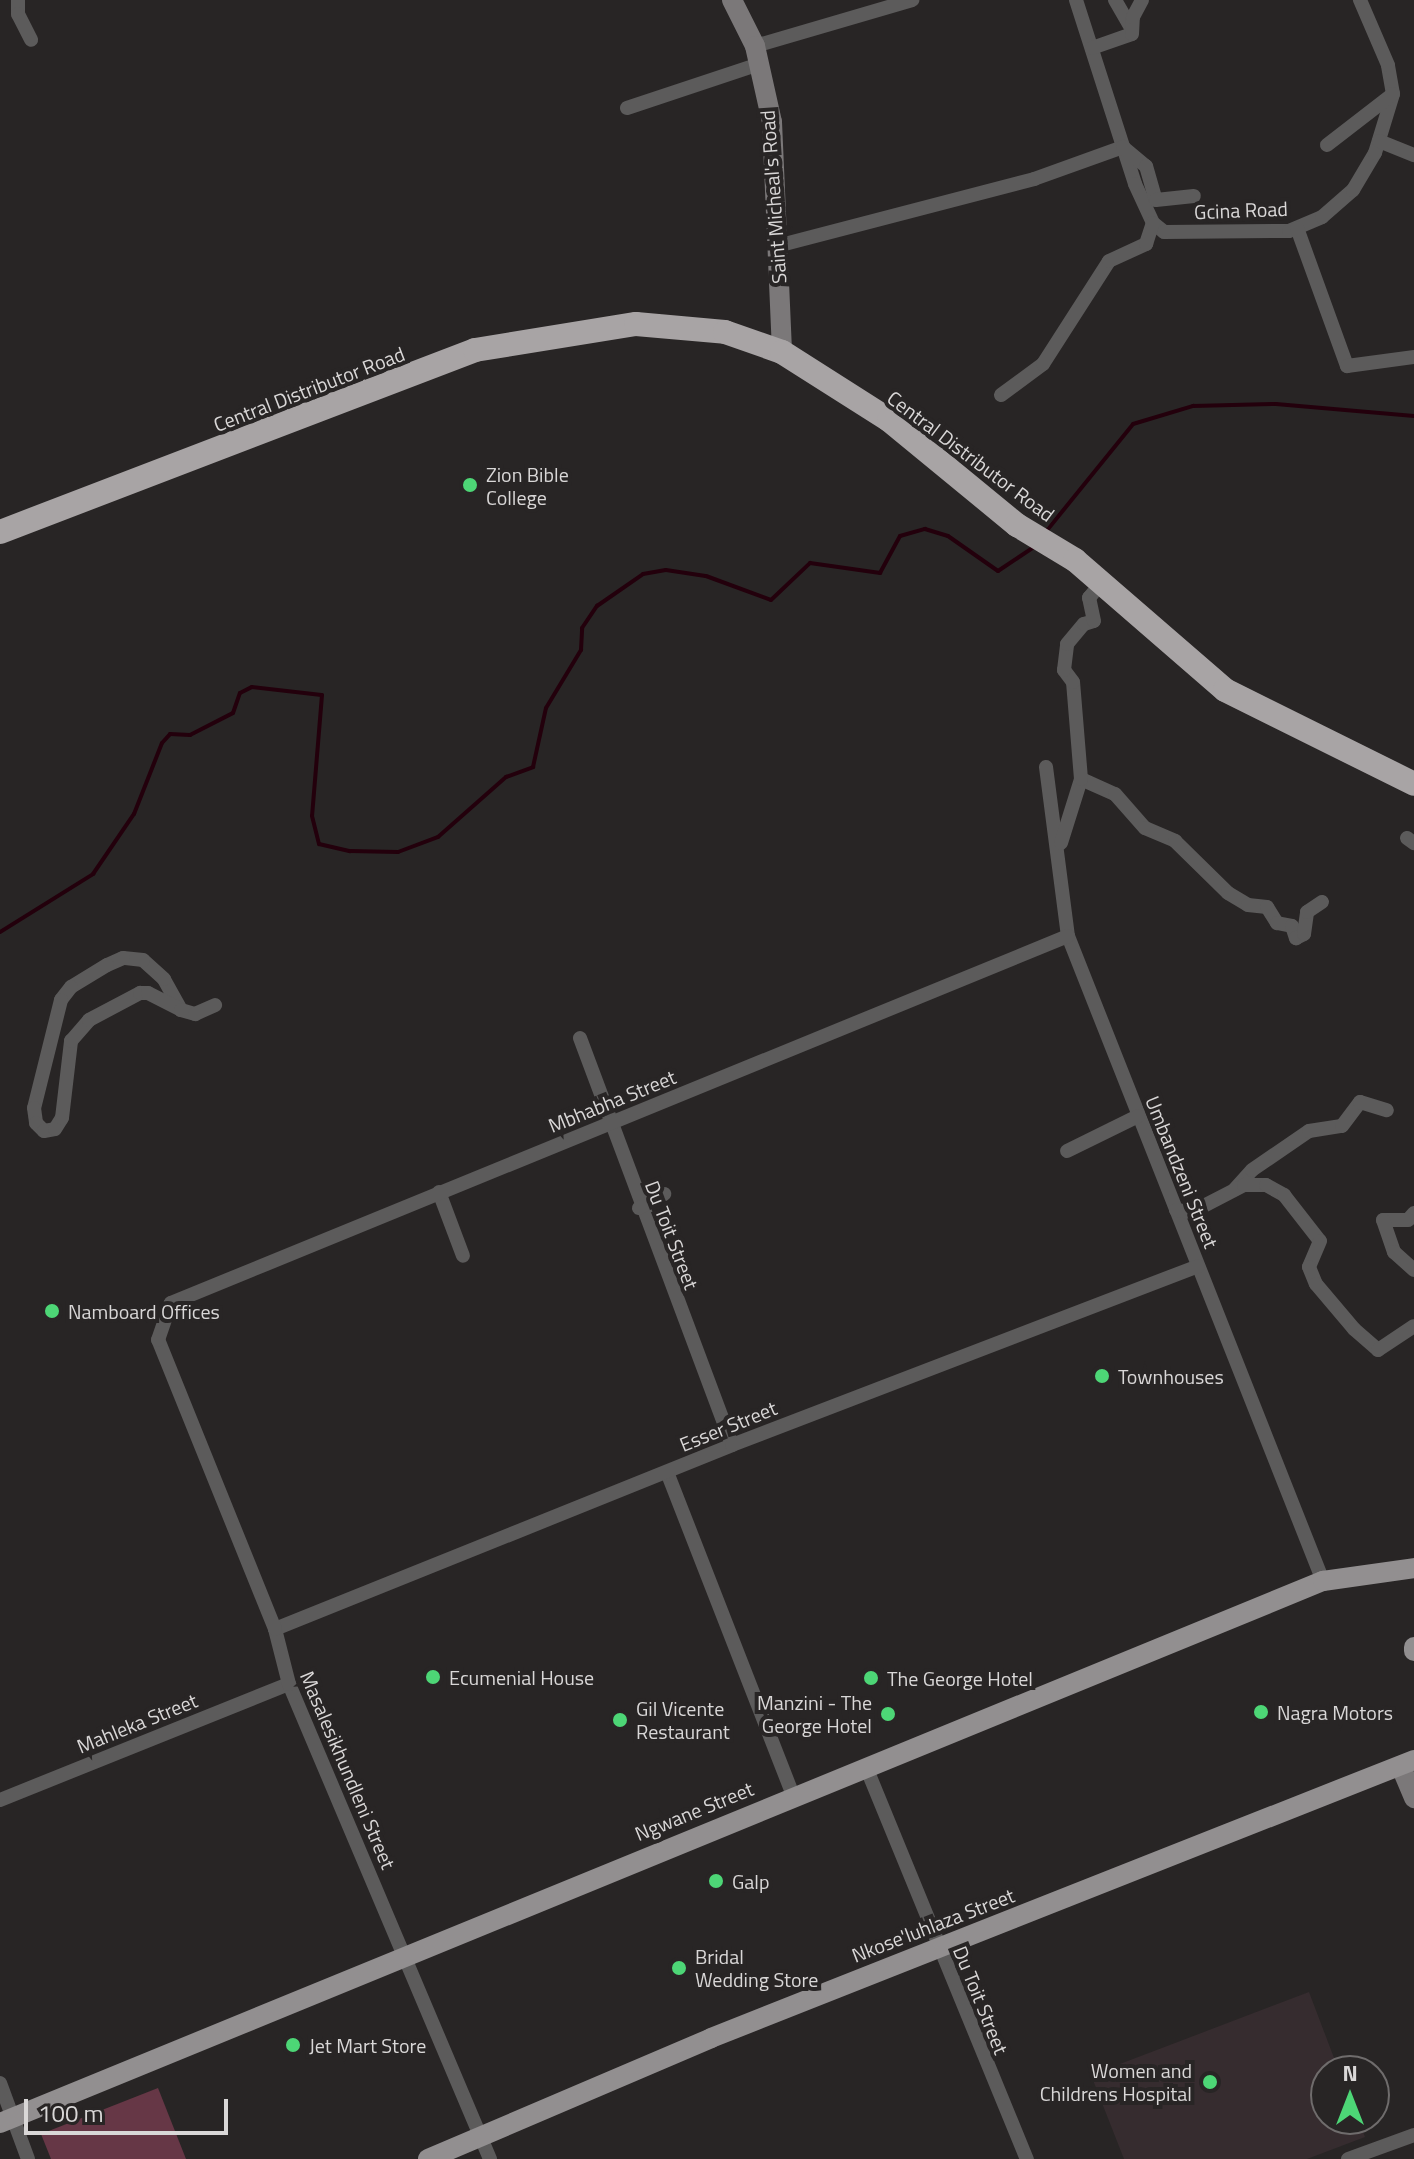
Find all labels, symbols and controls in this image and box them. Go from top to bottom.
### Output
street label: Saint Micheal's Road [755,109,791,285]
street label: Gcina Road [1194,196,1288,224]
street label: Central Distributor Road [210,341,408,437]
street label: Central Distributor Road [883,385,1059,527]
place label: Zion Bible College [486,462,569,509]
marker: Zion Bible College [461,476,479,494]
street label: Mbhabha Street [545,1065,679,1137]
street label: Umbandzeni Street [1141,1093,1223,1251]
street label: Du Toit Street [640,1177,704,1293]
place label: Namboard Offices [68,1299,220,1323]
marker: Namboard Offices [43,1302,61,1320]
place label: Townhouses [1118,1364,1224,1388]
marker: Townhouses [1093,1367,1111,1385]
street label: Esser Street [676,1396,780,1456]
place label: Ecumenial House [449,1665,594,1689]
place label: The George Hotel [887,1666,1033,1690]
street label: Masalesikhundleni Street [295,1667,401,1873]
marker: Ecumenial House [424,1668,442,1686]
marker: The George Hotel [862,1669,880,1687]
street label: Mahleka Street [73,1688,201,1758]
place label: Manzini - The George Hotel [757,1690,872,1737]
place label: Gil Vicente Restaurant [636,1696,730,1743]
place label: Nagra Motors [1277,1700,1393,1724]
marker: Nagra Motors [1252,1703,1270,1721]
marker: Manzini - The George Hotel [879,1705,897,1723]
marker: Gil Vicente Restaurant [611,1711,629,1729]
street label: Ngwane Street [631,1776,757,1846]
place label: Galp [732,1869,769,1893]
marker: Galp [707,1872,725,1890]
street label: Nkose'luhlaza Street [848,1883,1018,1967]
street label: Du Toit Street [948,1942,1014,2058]
place label: Bridal Wedding Store [695,1944,818,1991]
marker: Bridal Wedding Store [670,1959,688,1977]
place label: Jet Mart Store [309,2033,426,2057]
marker: Jet Mart Store [284,2036,302,2054]
north arrow [1310,2055,1390,2135]
text: N [1342,2056,1358,2090]
place label: Women and Childrens Hospital [1040,2058,1192,2105]
marker: Women and Childrens Hospital [1199,2071,1221,2093]
scale bar [28,2083,232,2133]
text: 100 m [38,2095,104,2131]

